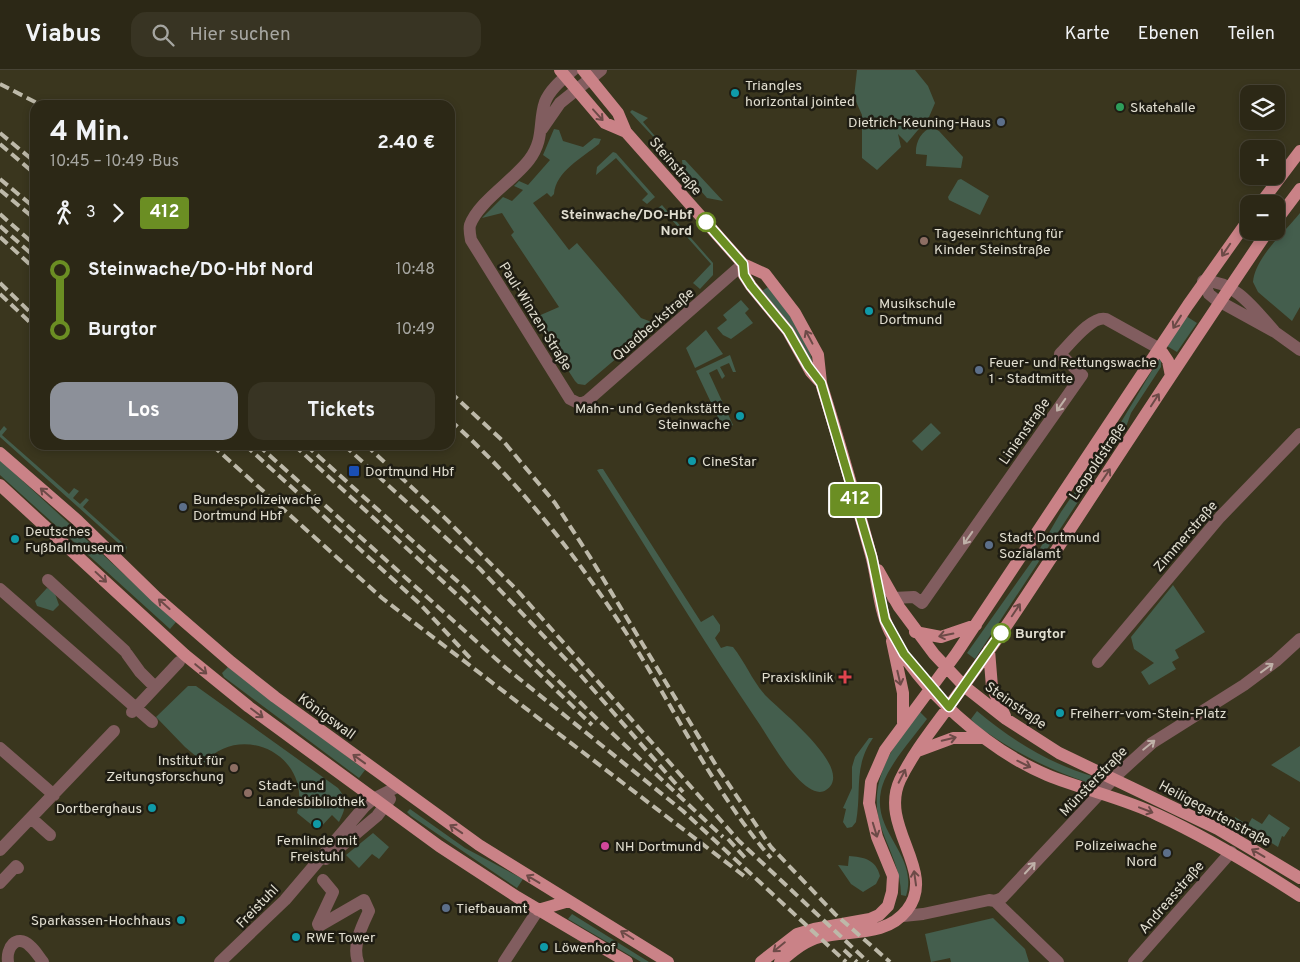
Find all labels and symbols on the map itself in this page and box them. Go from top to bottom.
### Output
place label: Triangles horizontal jointed [745,78,855,111]
marker: Triangles horizontal jointed [729,87,741,99]
place label: Skatehalle [1130,100,1196,117]
marker: Skatehalle [1114,101,1126,113]
one-way arrow [592,108,603,121]
place label: Dietrich-Keuning-Haus [848,115,991,132]
marker: Dietrich-Keuning-Haus [995,116,1007,128]
street label: Steinstraße [645,134,705,199]
place label: Steinwache/DO-Hbf Nord [561,207,692,240]
marker: Steinwache/DO-Hbf Nord [696,212,716,232]
place label: Tageseinrichtung für Kinder Steinstraße [934,226,1064,259]
marker: Tageseinrichtung für Kinder Steinstraße [918,235,930,247]
one-way arrow [1221,242,1231,256]
street label: Paul-Winzen-Straße [494,259,575,374]
street label: Quadbeckstraße [610,285,698,365]
place label: Musikschule Dortmund [879,296,956,329]
marker: Musikschule Dortmund [863,305,875,317]
one-way arrow [1171,315,1181,329]
one-way arrow [804,330,814,344]
place label: Feuer- und Rettungswache 1 - Stadtmitte [989,355,1157,388]
marker: Feuer- und Rettungswache 1 - Stadtmitte [973,364,985,376]
one-way arrow [1150,394,1160,408]
street label: Linienstraße [996,395,1054,468]
one-way arrow [1056,397,1066,411]
place label: Mahn- und Gedenkstätte Steinwache [575,401,730,434]
marker: Mahn- und Gedenkstätte Steinwache [734,410,746,422]
street label: Leopoldstraße [1066,420,1130,504]
place label: CineStar [702,454,757,471]
marker: CineStar [686,455,698,467]
marker: Dortmund Hbf [347,464,361,478]
place label: Dortmund Hbf [365,464,454,481]
one-way arrow [1101,468,1111,482]
line badge: 412 [826,484,884,516]
one-way arrow [39,487,52,499]
place label: Bundespolizeiwache Dortmund Hbf [193,492,321,525]
street label: Zimmerstraße [1151,498,1222,576]
marker: Bundespolizeiwache Dortmund Hbf [177,501,189,513]
place label: Deutsches Fußballmuseum [25,524,124,557]
place label: Stadt Dortmund Sozialamt [999,530,1100,563]
one-way arrow [963,531,973,545]
marker: Deutsches Fußballmuseum [9,533,21,545]
marker: Stadt Dortmund Sozialamt [983,539,995,551]
one-way arrow [95,571,107,583]
one-way arrow [158,598,171,610]
one-way arrow [1011,603,1022,617]
marker: Burgtor [991,623,1011,643]
place label: Burgtor [1015,626,1066,643]
one-way arrow [939,631,955,641]
one-way arrow [195,663,208,675]
one-way arrow [1260,663,1273,674]
one-way arrow [895,669,904,685]
place label: Praxisklinik [762,670,834,687]
marker: Praxisklinik [838,670,852,684]
street label: Steinstraße [981,679,1049,734]
street label: Königswall [294,691,358,744]
place label: Freiherr-vom-Stein-Platz [1070,706,1227,723]
one-way arrow [250,707,263,718]
marker: Freiherr-vom-Stein-Platz [1054,707,1066,719]
one-way arrow [941,734,957,743]
one-way arrow [1143,739,1156,751]
street label: Münsterstraße [1057,744,1132,821]
place label: Institut für Zeitungsforschung [106,753,225,786]
one-way arrow [352,754,366,764]
one-way arrow [1016,760,1031,769]
marker: Institut für Zeitungsforschung [228,762,240,774]
one-way arrow [897,769,907,784]
place label: Stadt- und Landesbibliothek [258,778,366,811]
street label: Heiligegartenstraße [1155,778,1273,851]
marker: Stadt- und Landesbibliothek [242,787,254,799]
place label: Dortberghaus [56,801,142,818]
marker: Dortberghaus [146,802,158,814]
one-way arrow [1138,806,1154,815]
marker: Femlinde mit Freistuhl [311,818,323,830]
one-way arrow [870,821,880,837]
one-way arrow [449,824,463,834]
place label: Femlinde mit Freistuhl [277,833,358,866]
place label: Polizeiwache Nord [1075,838,1157,871]
place label: NH Dortmund [615,839,701,856]
marker: NH Dortmund [599,840,611,852]
marker: Polizeiwache Nord [1161,847,1173,859]
one-way arrow [1252,847,1266,857]
street label: Andreasstraße [1136,858,1208,938]
one-way arrow [1024,862,1036,874]
one-way arrow [910,870,920,886]
one-way arrow [526,873,540,883]
street label: Freistuhl [233,882,283,932]
place label: Tiefbauamt [456,901,528,918]
marker: Tiefbauamt [440,902,452,914]
place label: Sparkassen-Hochhaus [31,913,171,930]
marker: Sparkassen-Hochhaus [175,914,187,926]
place label: RWE Tower [306,930,376,947]
one-way arrow [621,930,635,940]
marker: RWE Tower [290,931,302,943]
place label: Löwenhof [554,940,616,957]
marker: Löwenhof [538,941,550,953]
one-way arrow [772,942,785,953]

